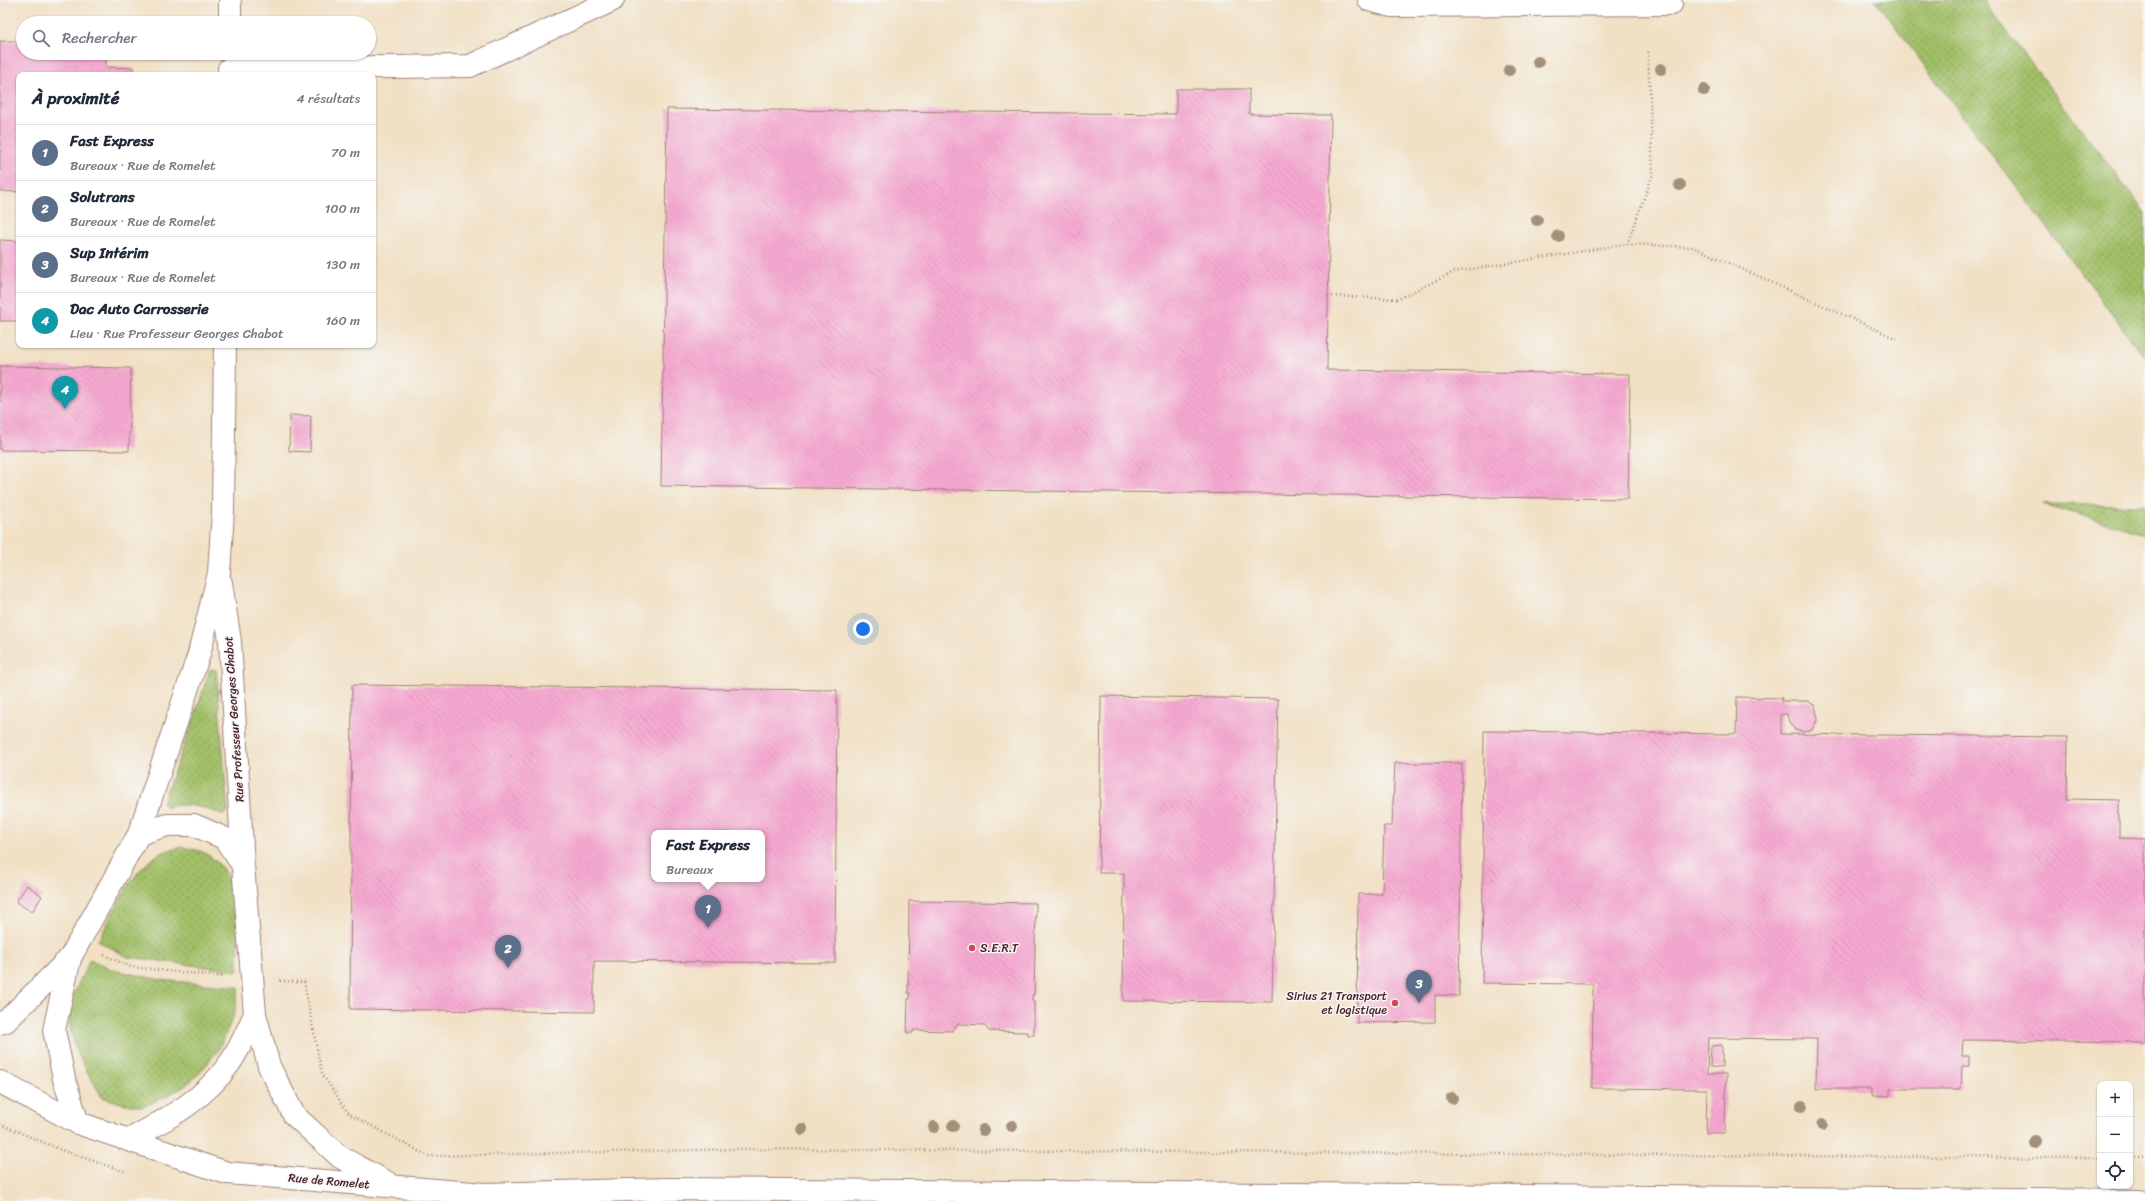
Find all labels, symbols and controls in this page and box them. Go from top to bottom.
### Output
search box [16,16,376,60]
text: Rechercher [62,25,137,51]
icon: search [30,27,52,49]
text: À proximité [32,83,119,113]
text: 4 résultats [297,87,360,110]
text: Fast Express [70,128,154,154]
text: 1 [42,141,48,164]
text: 70 m [331,141,360,164]
text: Bureaux · Rue de Romelet [70,154,216,177]
text: Solutrans [70,184,135,210]
text: 2 [41,197,49,220]
text: 100 m [325,197,360,220]
text: Bureaux · Rue de Romelet [70,210,216,233]
text: Sup Intérim [70,240,149,266]
text: 3 [41,253,49,276]
text: 130 m [326,253,360,276]
text: Bureaux · Rue de Romelet [70,266,216,289]
text: Dac Auto Carrosserie [70,296,209,322]
text: 4 [41,309,49,332]
text: 160 m [325,309,360,332]
text: Lieu · Rue Professeur Georges Chabot [70,322,284,345]
pin: 4 [52,376,78,409]
your location [853,619,873,639]
street label: Rue Professeur Georges Chabot [217,635,251,803]
popup [651,830,765,882]
text: Fast Express [666,832,750,858]
text: Bureaux [666,858,713,881]
pin: 1 [695,895,721,928]
pin: 2 [495,935,521,968]
place label: S.E.R.T [980,937,1019,959]
marker: S.E.R.T [967,943,977,953]
pin: 3 [1406,970,1432,1003]
place label: Sirius 21 Transport et logistique [1286,985,1387,1021]
marker: Sirius 21 Transport et logistique [1390,998,1400,1008]
map controls [2097,1081,2133,1189]
button: + [2097,1081,2133,1117]
button: − [2097,1117,2133,1153]
button: locate [2097,1153,2133,1189]
street label: Rue de Romelet [287,1166,371,1196]

